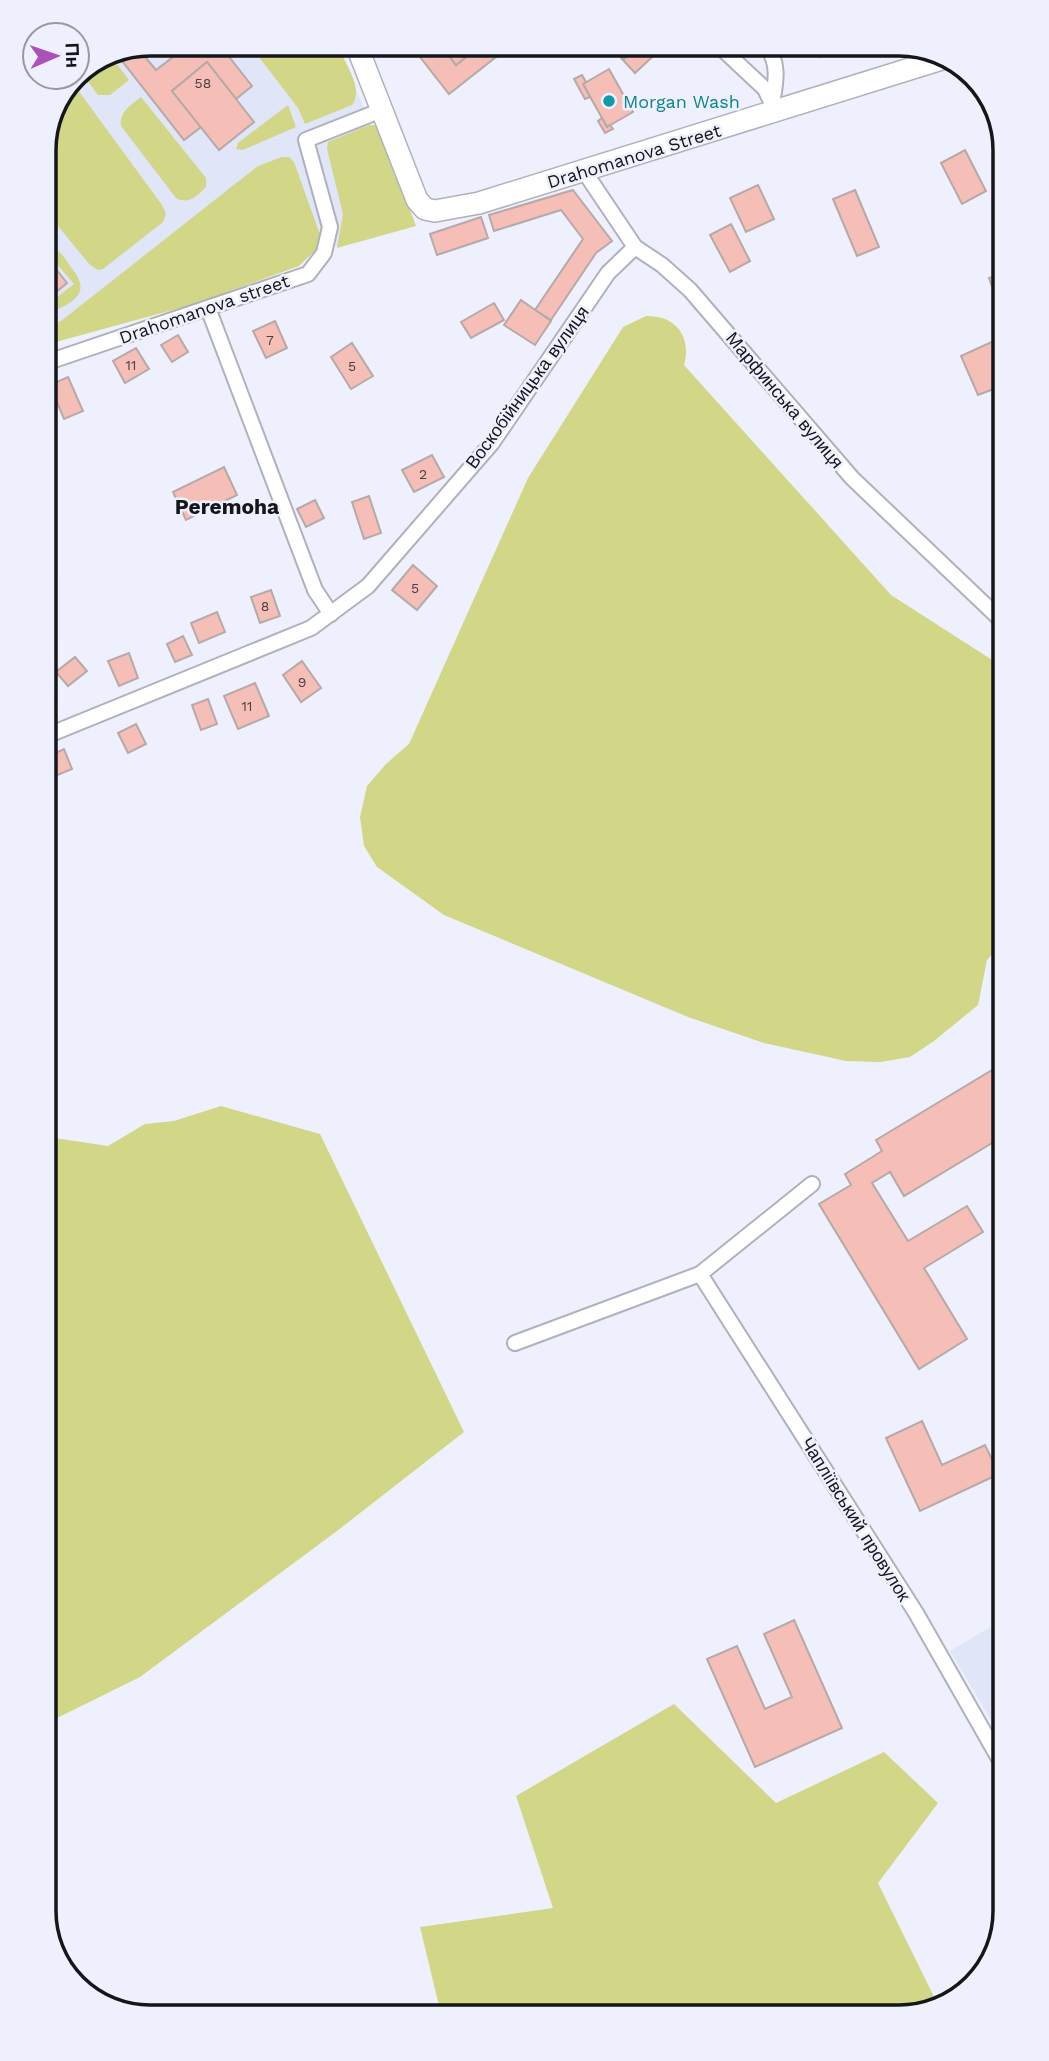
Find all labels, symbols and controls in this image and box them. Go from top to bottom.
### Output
north arrow [21,21,91,91]
text: Пн [61,42,84,68]
house number: 58 [195,75,211,91]
place label: Morgan Wash [623,91,740,112]
marker: Morgan Wash [601,93,617,109]
street label: Drahomanova Street [545,119,724,192]
street label: Drahomanova street [116,270,292,348]
street label: Воскобійницька вулиця [461,302,593,472]
street label: Марфинська вулиця [722,328,848,472]
house number: 7 [266,332,274,348]
house number: 11 [126,357,136,373]
house number: 5 [348,358,356,374]
house number: 2 [419,466,427,482]
district label: Peremoha [175,494,280,519]
house number: 5 [411,580,419,596]
house number: 8 [261,598,269,614]
house number: 9 [298,674,306,690]
house number: 11 [242,698,252,714]
street label: Чапліївський провулок [797,1433,915,1605]

